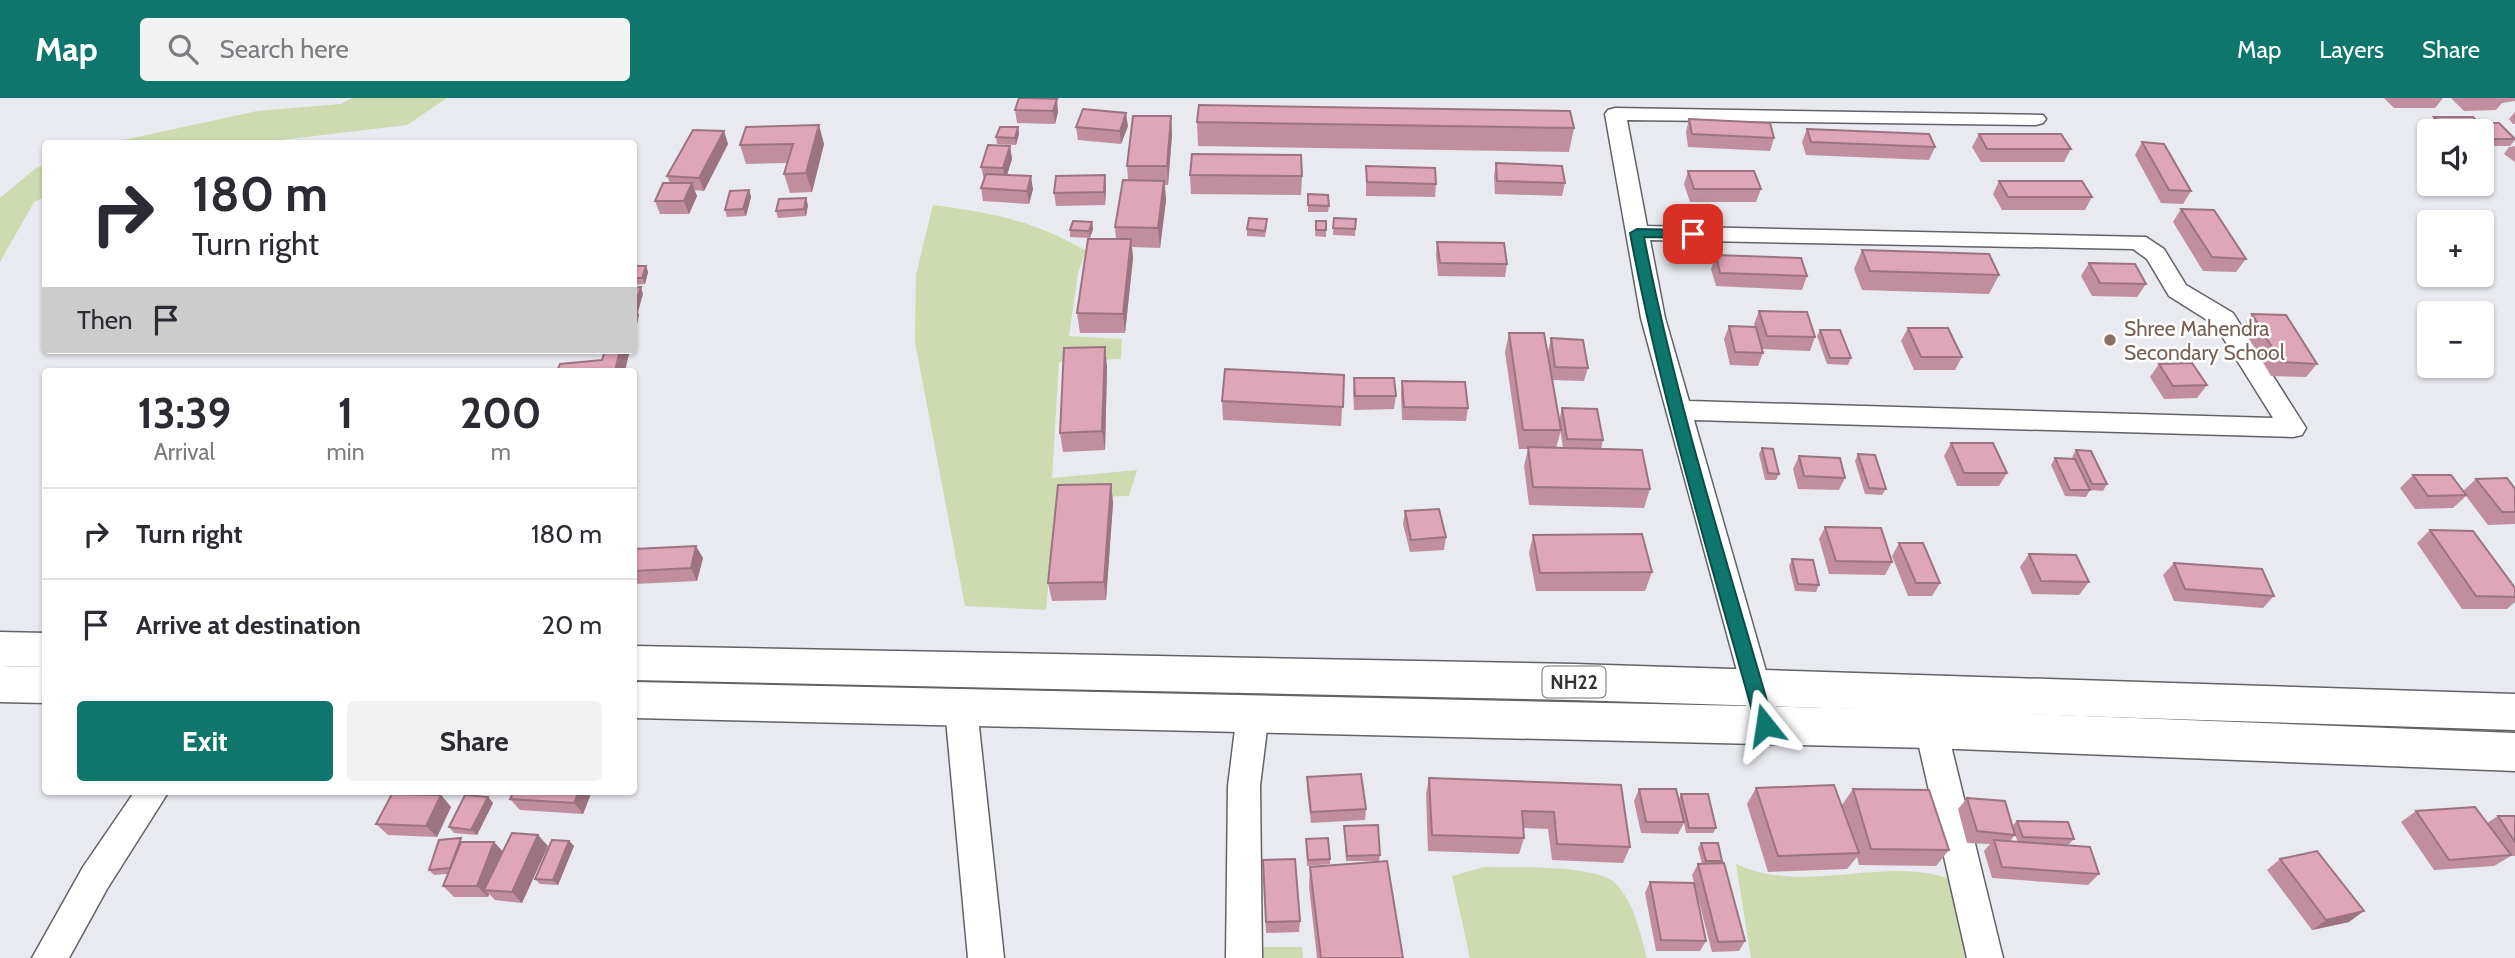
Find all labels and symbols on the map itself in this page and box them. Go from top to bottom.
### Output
pin [1663,204,1723,264]
place label: Shree Mahendra Secondary School [2124,316,2285,365]
marker: Shree Mahendra Secondary School [2102,332,2118,348]
road number: NH22 [1542,666,1606,698]
position arrow [1728,688,1802,762]

